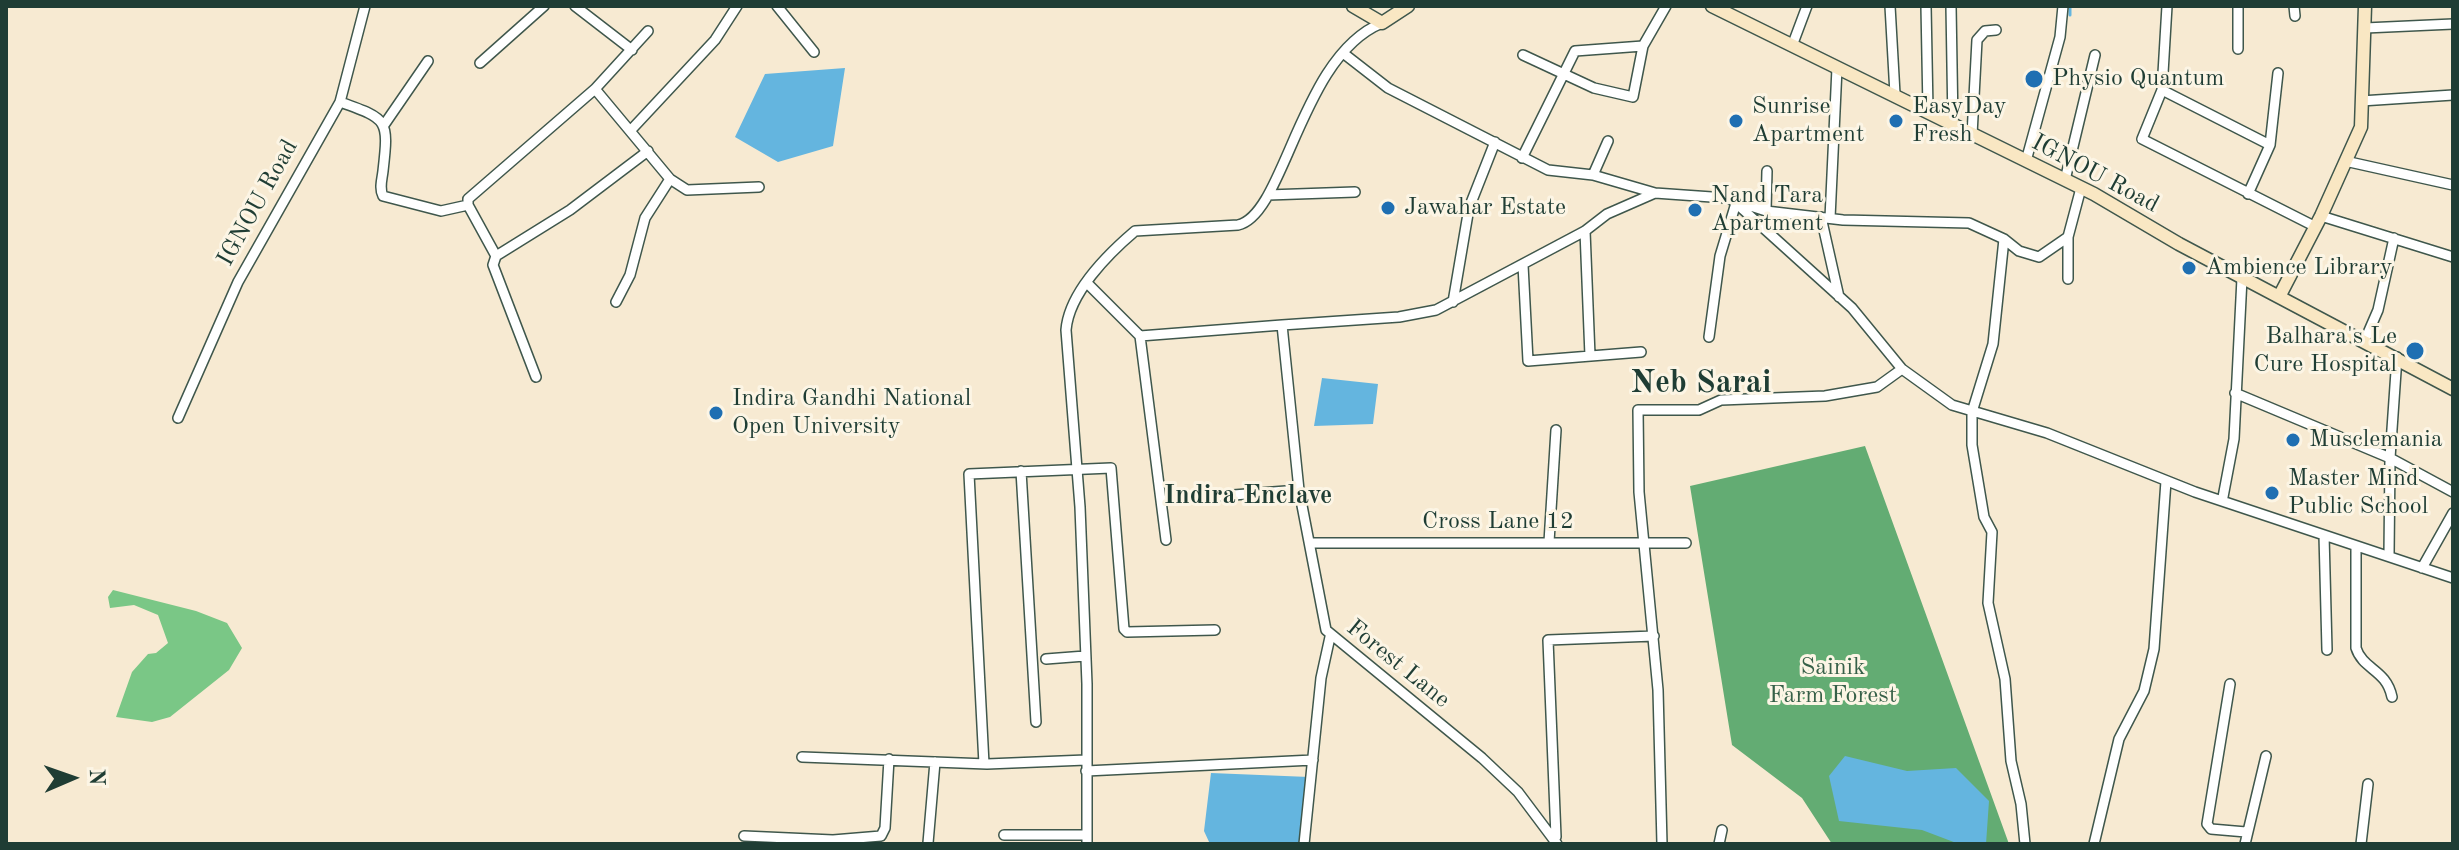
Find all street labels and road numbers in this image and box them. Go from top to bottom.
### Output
street label: IGNOU Road [2026,128,2164,220]
street label: IGNOU Road [211,135,305,271]
street label: Cross Lane 12 [1422,508,1574,536]
street label: Forest Lane [1340,614,1456,714]

